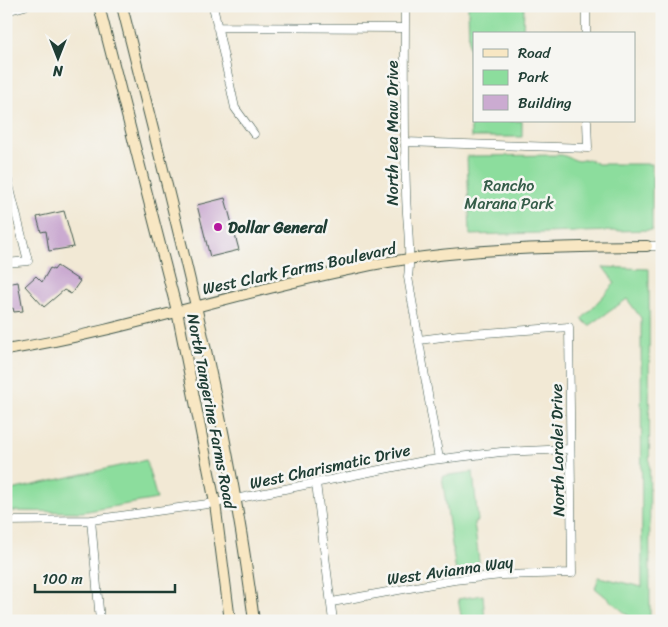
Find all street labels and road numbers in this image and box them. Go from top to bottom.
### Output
street label: North Lea Maw Drive [378,60,407,206]
street label: West Clark Farms Boulevard [199,233,400,303]
street label: North Tangerine Farms Road [178,311,245,513]
street label: North Loralei Drive [542,383,573,517]
street label: West Charismatic Drive [247,435,413,498]
street label: West Avianna Way [385,547,516,594]

